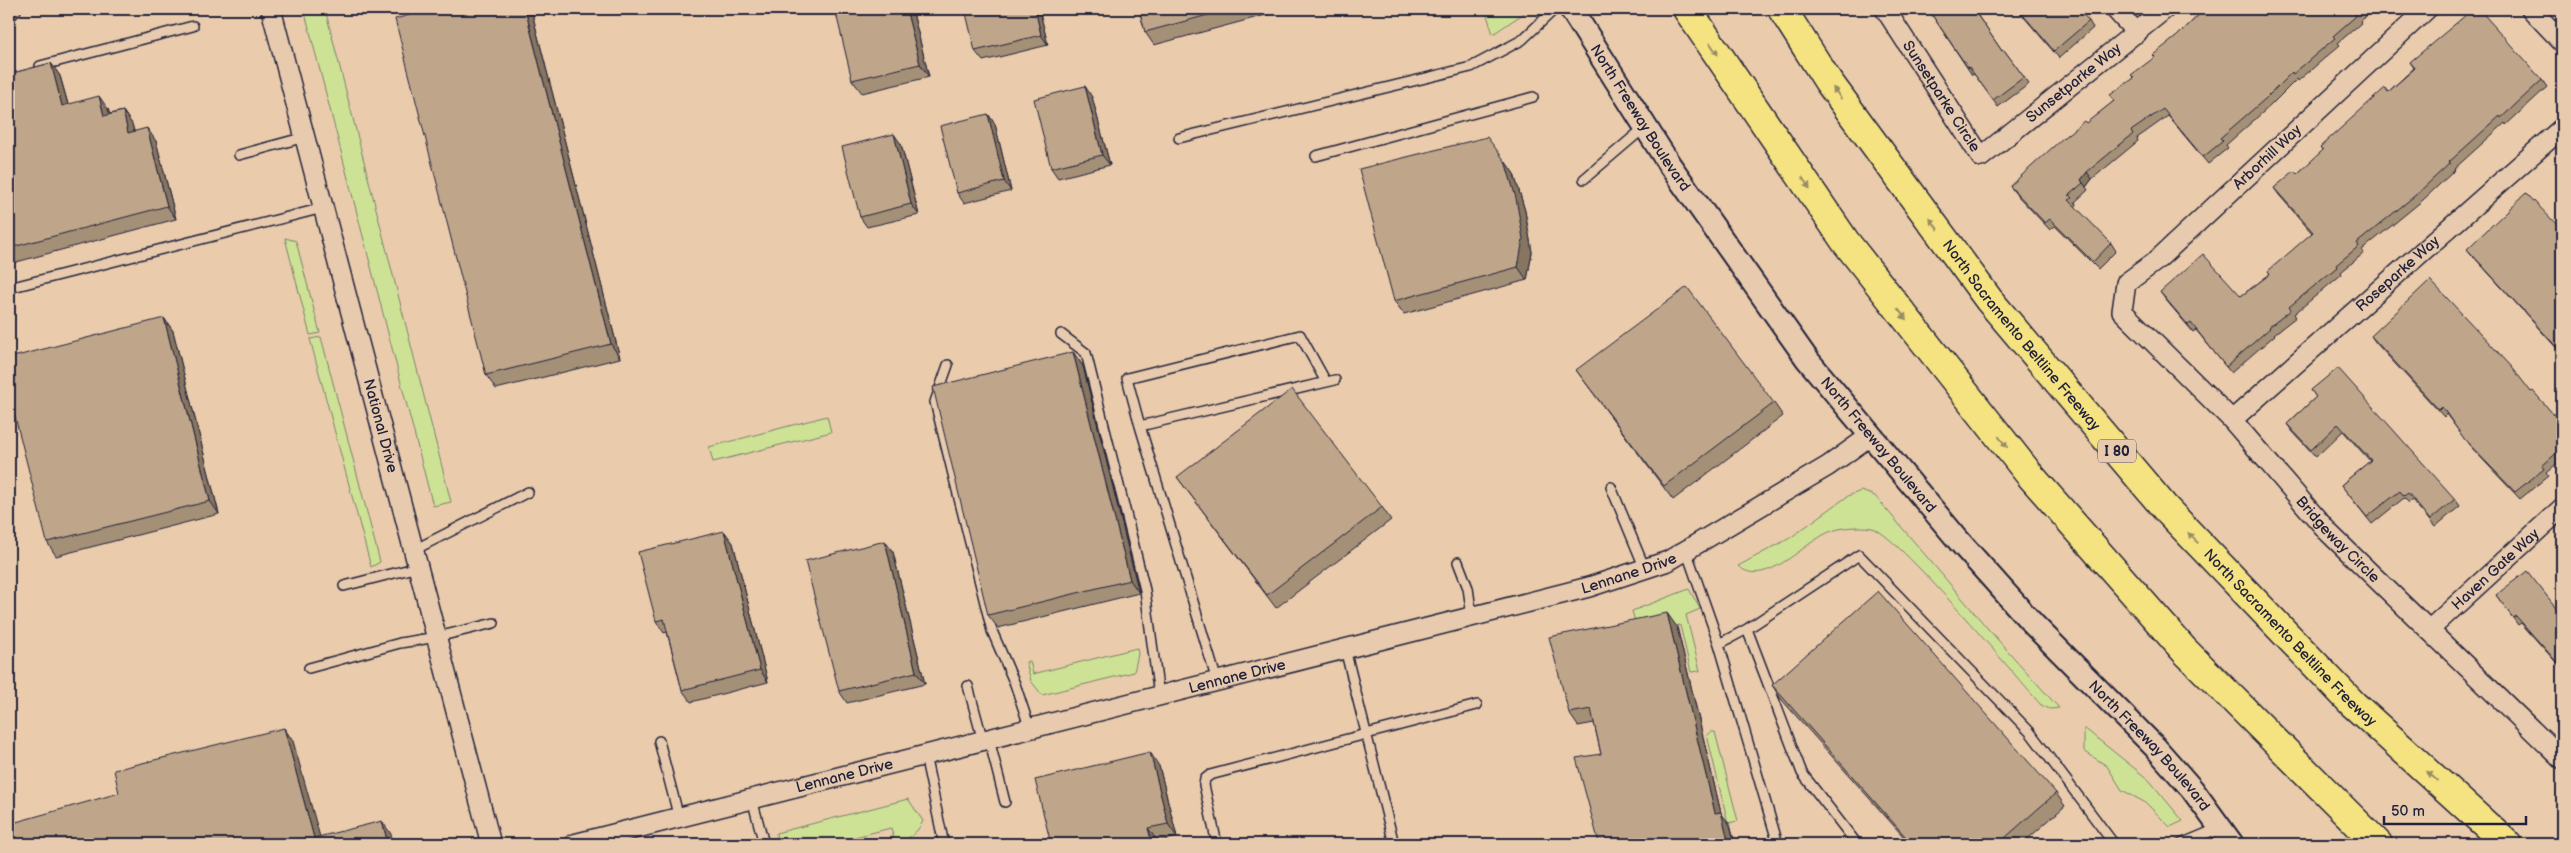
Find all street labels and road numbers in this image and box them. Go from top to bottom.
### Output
street label: Sunsetparke Circle [1898,37,1984,156]
street label: Sunsetparke Way [2022,39,2125,127]
street label: North Freeway Boulevard [1586,41,1694,195]
street label: Arborhill Way [2229,121,2306,194]
street label: Roseparke Way [2352,232,2444,316]
street label: North Sacramento Beltline Freeway [1938,236,2104,435]
street label: North Freeway Boulevard [1816,373,1940,517]
street label: National Drive [359,377,402,475]
road number: I 80 [2098,440,2136,462]
street label: Bridgeway Circle [2291,492,2384,587]
street label: Haven Gate Way [2448,524,2544,615]
street label: North Sacramento Beltline Freeway [2199,545,2381,731]
street label: Lennane Drive [1579,549,1680,599]
street label: Lennane Drive [1187,655,1288,698]
street label: North Freeway Boulevard [2084,677,2214,815]
street label: Lennane Drive [794,755,895,797]

